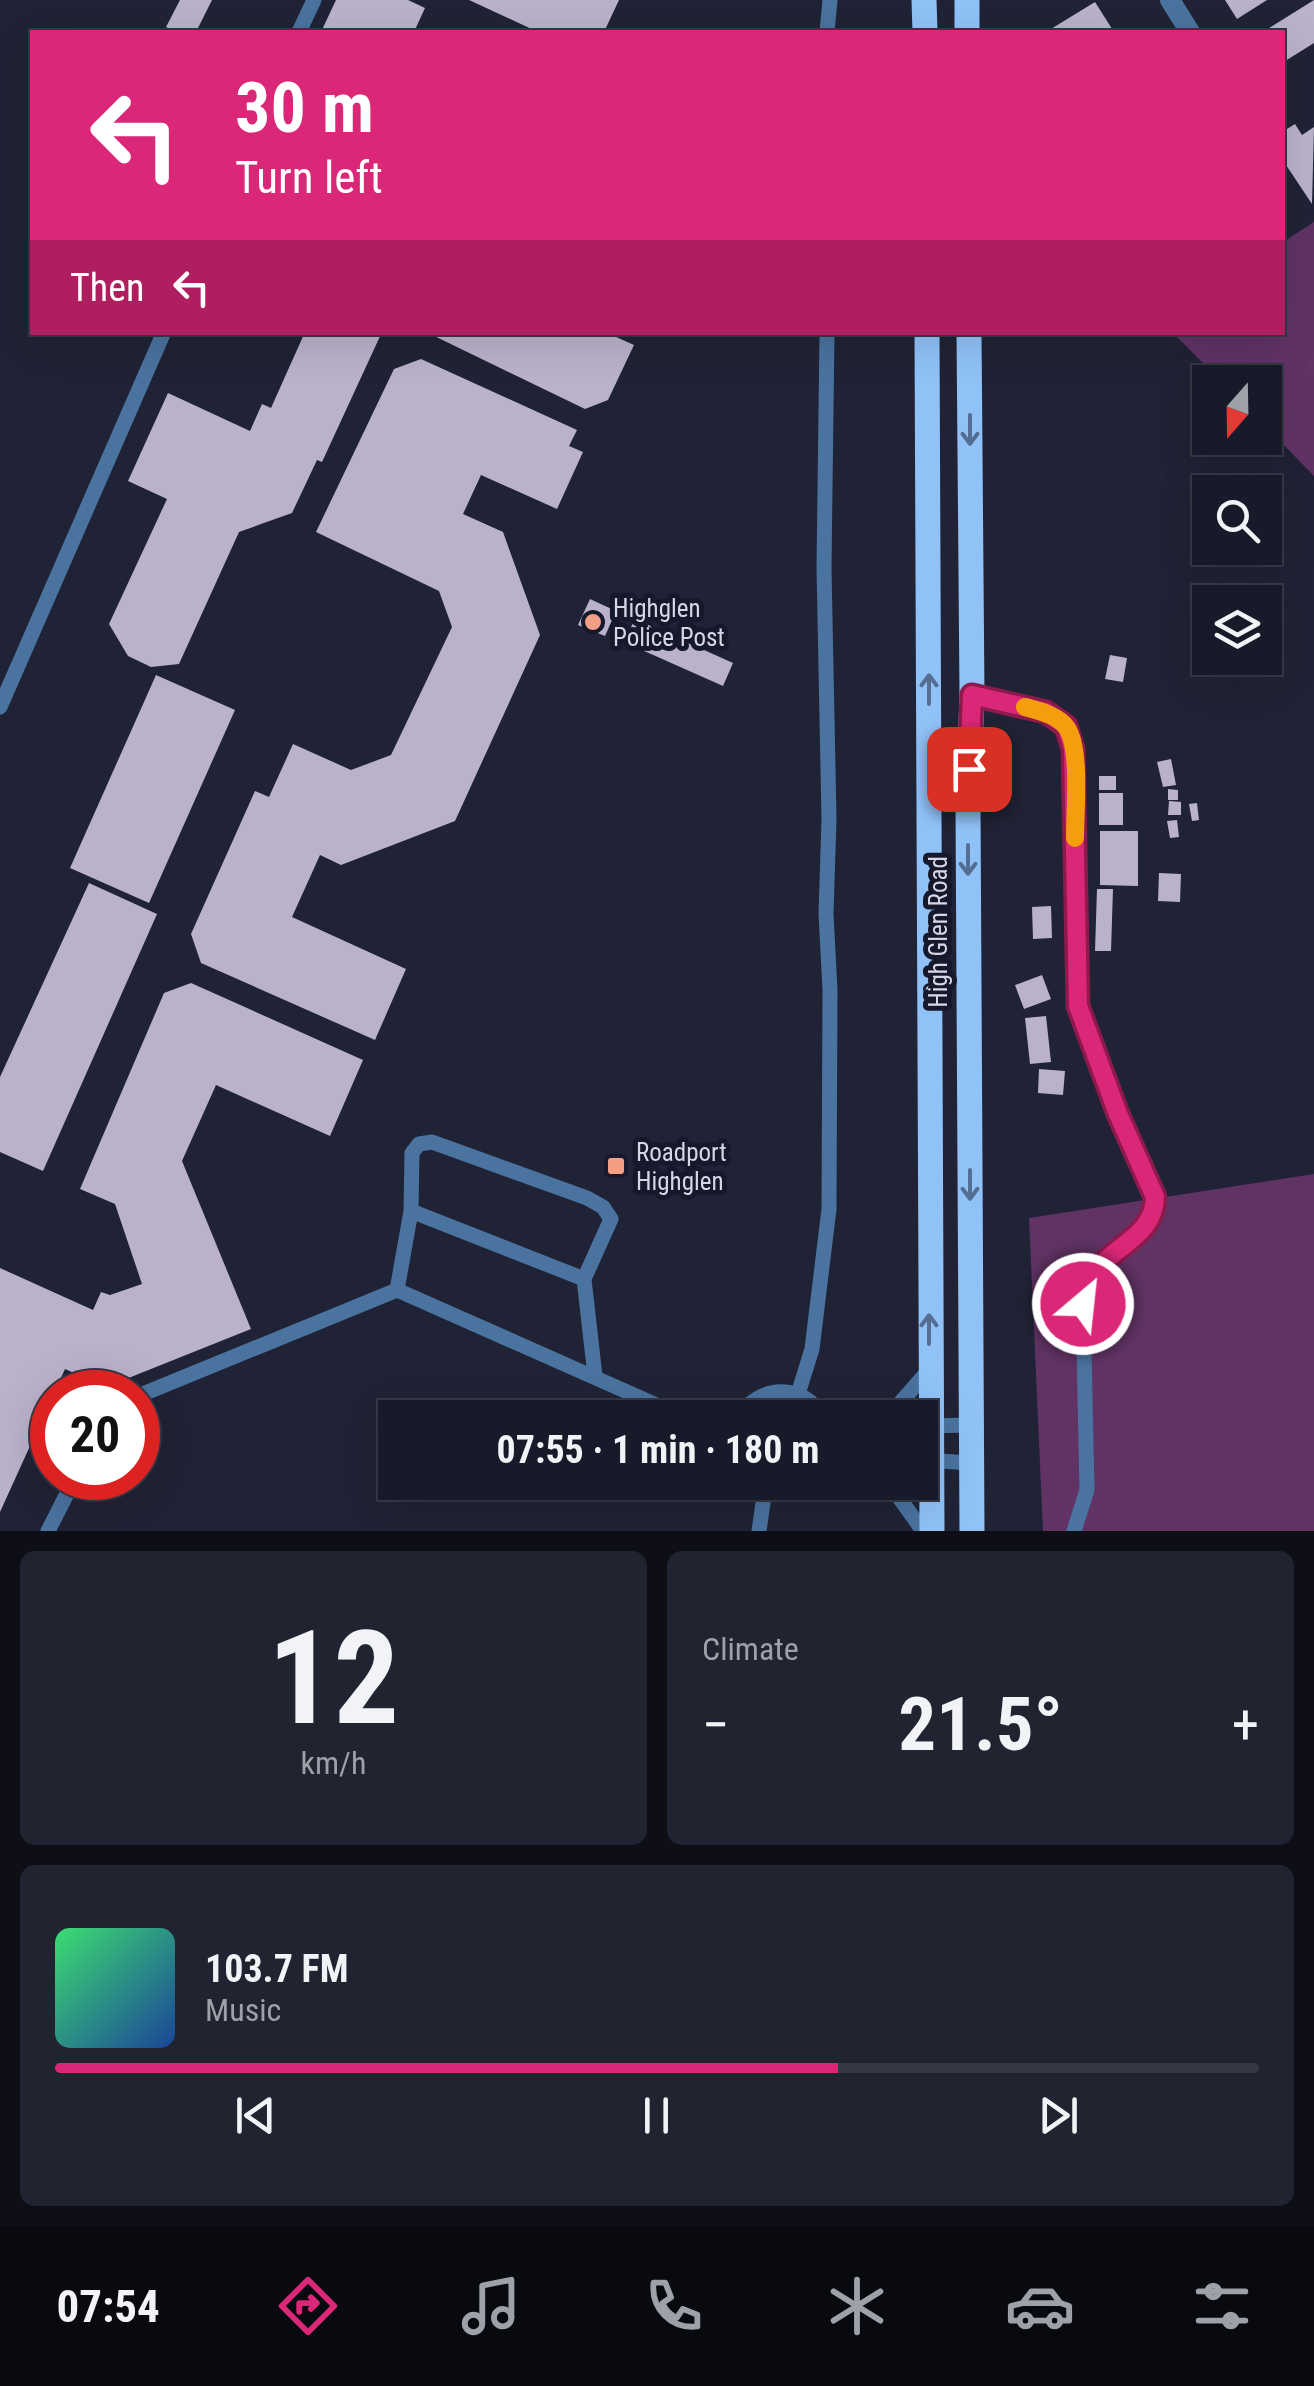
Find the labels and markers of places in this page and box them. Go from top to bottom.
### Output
place label: Highglen Police Post [613,594,725,652]
marker: Highglen Police Post [582,611,604,633]
pin [927,727,1012,812]
place label: Roadport Highglen [636,1138,727,1196]
marker: Roadport Highglen [605,1155,627,1177]

